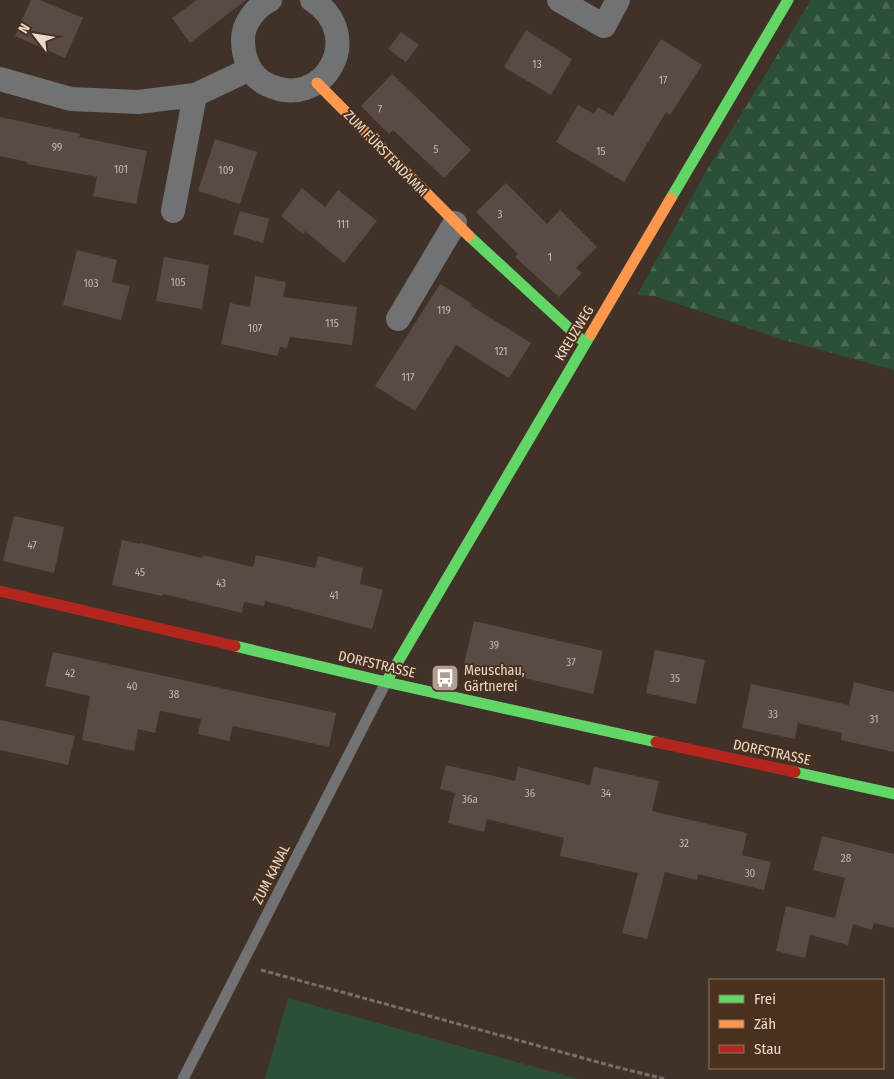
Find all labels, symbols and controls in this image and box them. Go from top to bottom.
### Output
north arrow [10,10,60,60]
text: N [15,21,34,37]
house number: 13 [532,58,542,71]
house number: 17 [659,74,668,87]
house number: 7 [378,103,383,116]
street label: ZUM FÜRSTENDAMM [340,106,432,200]
house number: 99 [52,141,62,154]
house number: 5 [433,143,439,156]
house number: 15 [596,145,606,158]
house number: 101 [114,163,128,176]
house number: 109 [218,164,234,177]
house number: 3 [498,208,503,221]
house number: 111 [337,218,349,231]
house number: 1 [548,251,552,264]
house number: 105 [170,276,186,289]
house number: 103 [84,277,98,290]
street label: KREUZWEG [551,303,597,364]
house number: 119 [437,304,451,317]
house number: 115 [325,317,339,330]
house number: 107 [248,322,263,335]
house number: 121 [494,345,508,358]
house number: 117 [402,371,415,384]
house number: 47 [27,539,37,552]
house number: 45 [135,566,145,579]
house number: 43 [216,577,226,590]
house number: 41 [329,589,339,602]
house number: 39 [489,639,499,652]
street label: DORFSTRASSE [337,647,418,682]
house number: 37 [566,656,576,669]
place label: Meuschau, Gärtnerei [464,662,525,695]
bus stop icon: Meuschau, Gärtnerei [430,663,460,693]
house number: 42 [65,667,75,680]
house number: 35 [670,672,680,685]
house number: 40 [126,680,138,693]
house number: 38 [169,688,180,701]
house number: 33 [768,708,778,721]
house number: 31 [870,713,879,726]
street label: DORFSTRASSE [732,736,813,769]
house number: 36 [525,787,536,800]
house number: 34 [601,787,612,800]
house number: 36a [462,793,478,806]
house number: 32 [679,837,689,850]
street label: ZUM KANAL [249,842,294,907]
house number: 28 [841,852,852,865]
house number: 30 [745,867,756,880]
legend [709,979,884,1069]
text: Frei [754,990,776,1008]
text: Zäh [754,1015,776,1033]
text: Stau [754,1040,781,1058]

